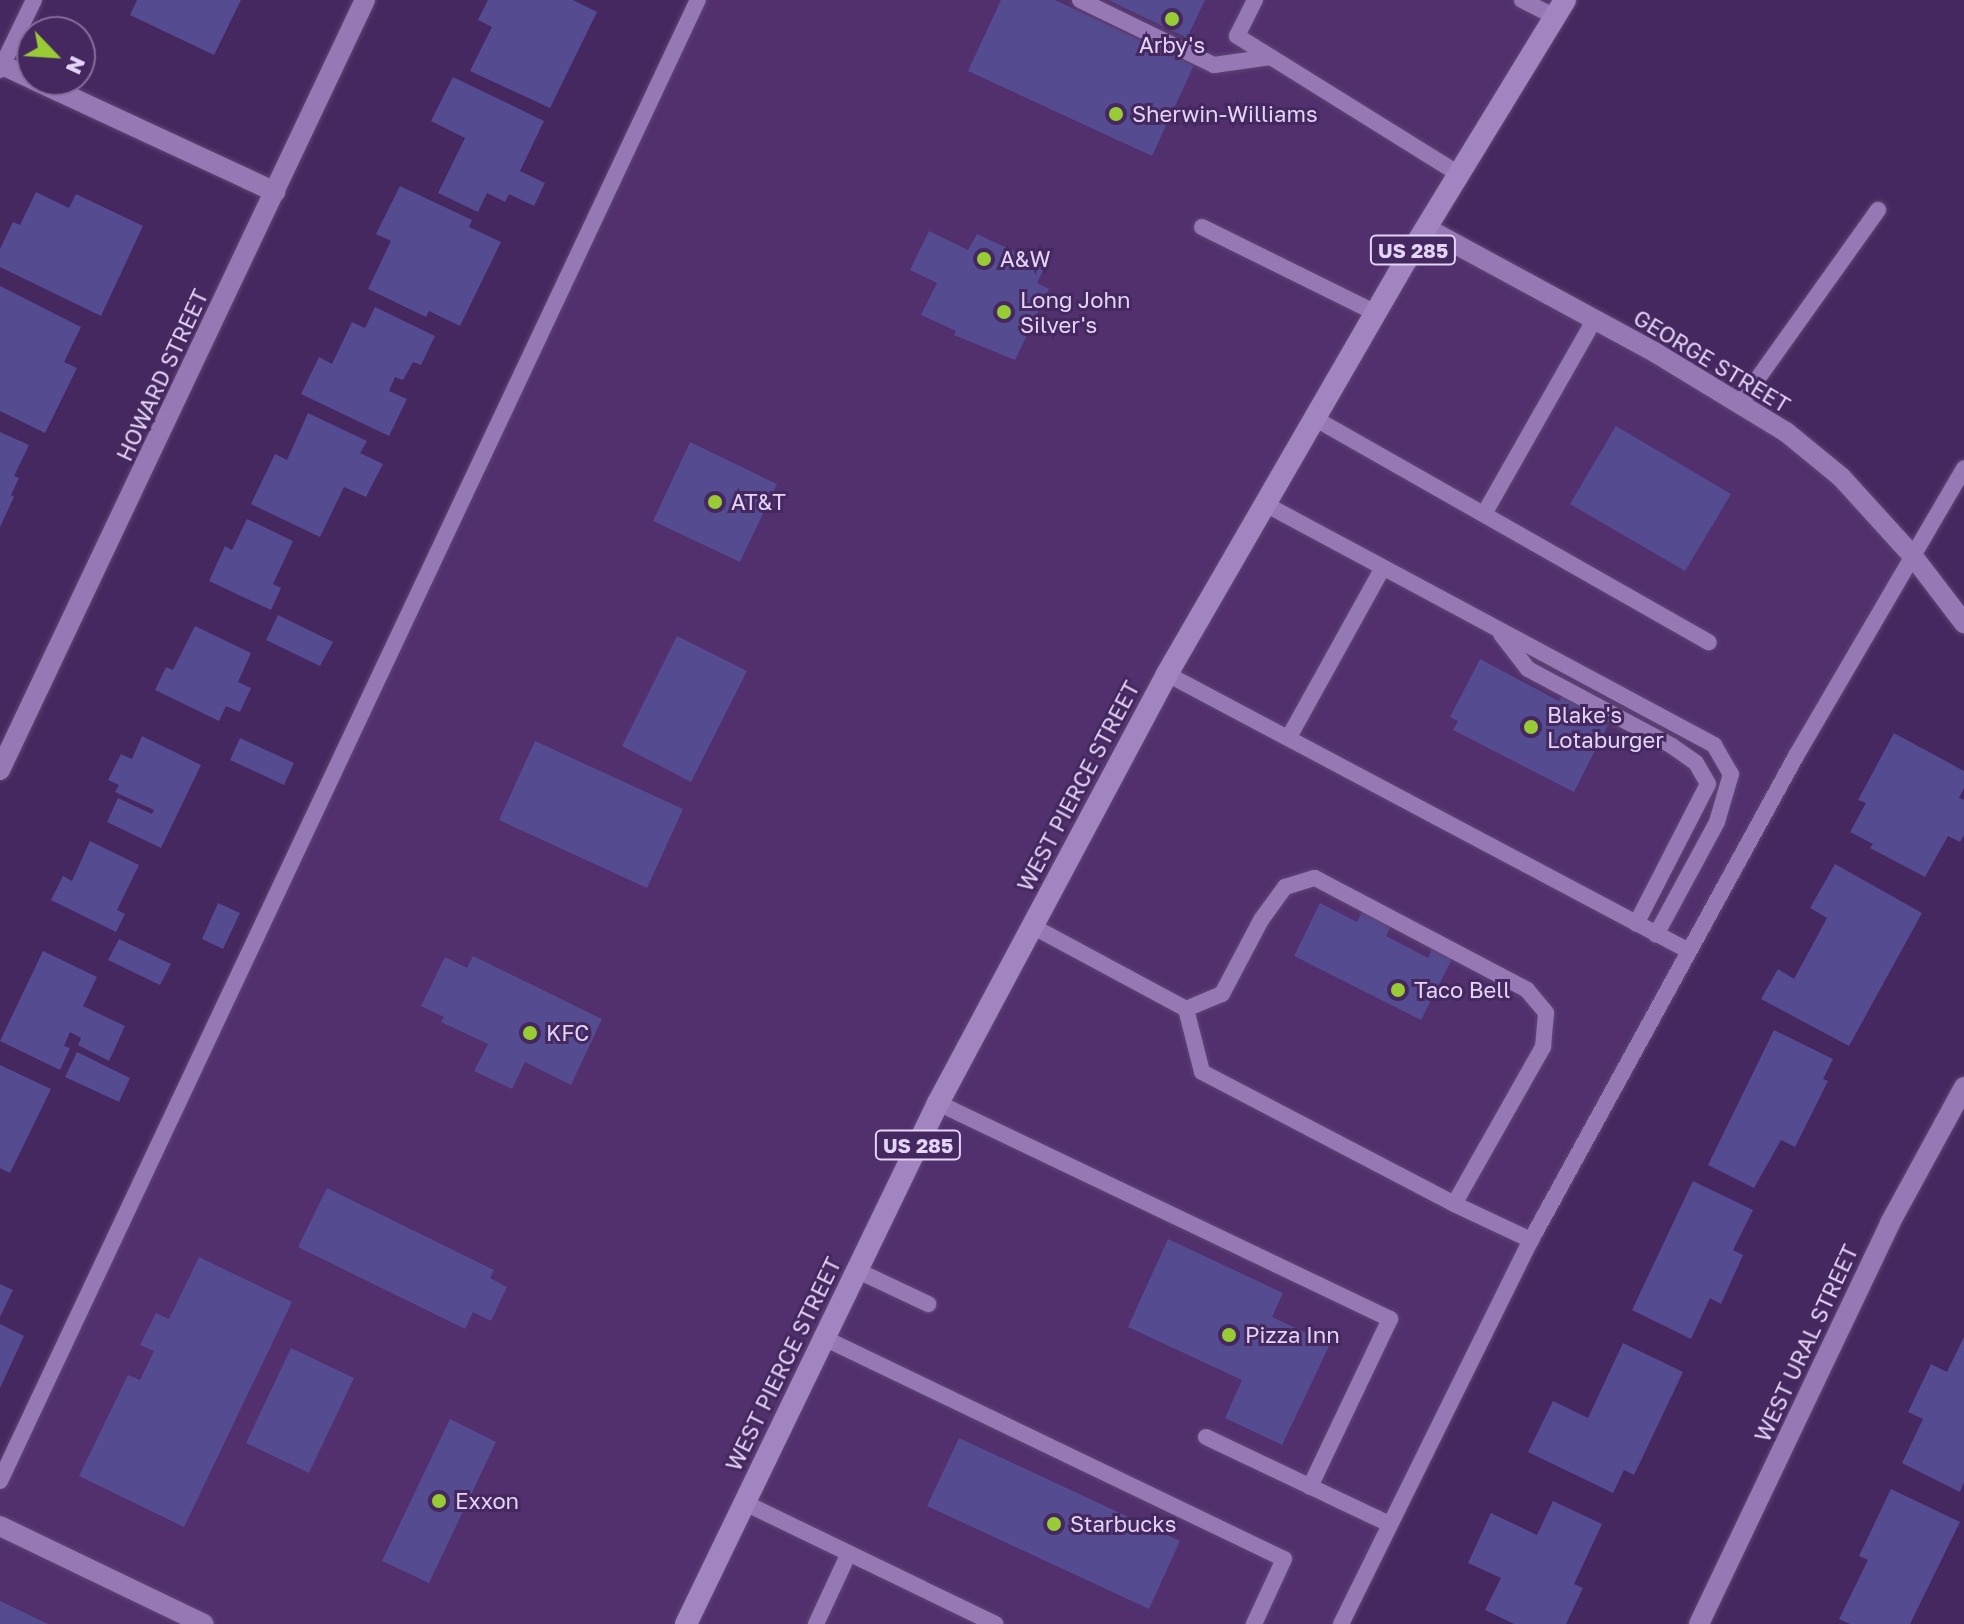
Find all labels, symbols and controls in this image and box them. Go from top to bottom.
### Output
marker: Arby's [1163,10,1181,28]
north arrow [16,16,96,96]
place label: Arby's [1139,32,1205,58]
text: N [61,52,92,79]
place label: Sherwin-Williams [1132,101,1318,127]
marker: Sherwin-Williams [1107,105,1125,123]
road number: US 285 [1369,234,1457,266]
place label: A&W [1000,246,1051,272]
marker: A&W [975,250,993,268]
street label: HOWARD STREET [111,285,213,465]
place label: Long John Silver's [1020,286,1131,338]
marker: Long John Silver's [995,303,1013,321]
street label: GEORGE STREET [1629,304,1795,418]
place label: AT&T [731,489,786,515]
marker: AT&T [706,493,724,511]
street label: WEST PIERCE STREET [1011,676,1145,896]
place label: Blake's Lotaburger [1547,701,1664,752]
marker: Blake's Lotaburger [1522,718,1540,736]
place label: Taco Bell [1414,977,1510,1003]
marker: Taco Bell [1389,981,1407,999]
place label: KFC [546,1020,589,1046]
marker: KFC [521,1024,539,1042]
road number: US 285 [874,1129,962,1161]
street label: WEST URAL STREET [1749,1240,1863,1446]
street label: WEST PIERCE STREET [720,1253,846,1475]
place label: Pizza Inn [1245,1322,1340,1348]
marker: Pizza Inn [1220,1326,1238,1344]
place label: Exxon [455,1488,519,1514]
marker: Exxon [430,1492,448,1510]
place label: Starbucks [1070,1511,1176,1537]
marker: Starbucks [1045,1515,1063,1533]

